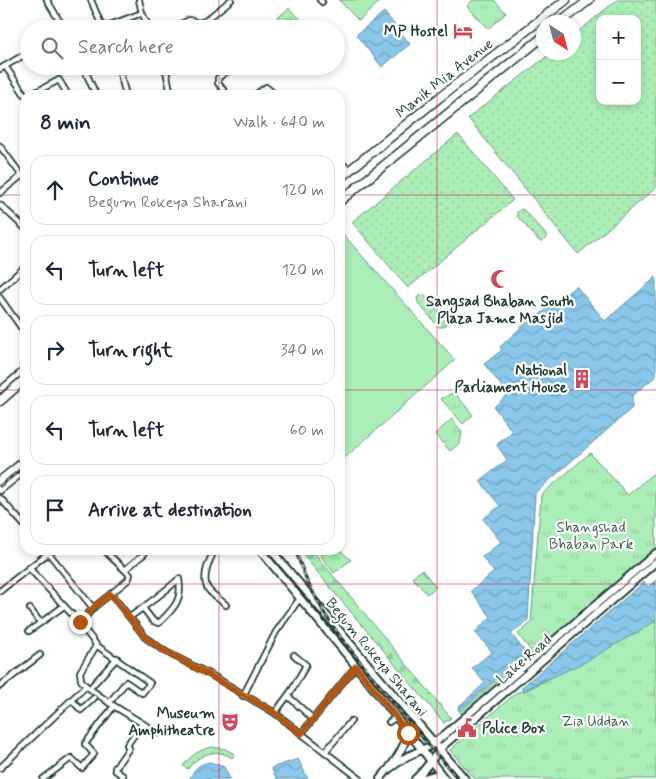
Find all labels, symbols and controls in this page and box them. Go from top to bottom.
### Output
north arrow [536,15,581,60]
map controls [596,15,641,105]
button: + [596,15,641,60]
search box [20,20,345,75]
hotel icon: MP Hostel [452,20,474,42]
place label: MP Hostel [384,22,448,42]
icon: search [38,34,66,62]
street label: Manik Mia Avenue [392,34,498,123]
text: Search here [78,35,174,60]
button: − [596,60,641,105]
text: 8 min [40,109,91,137]
text: Walk · 640 m [234,112,325,133]
text: Continue [88,167,159,192]
icon: ahead [41,176,69,204]
text: 120 m [282,180,324,201]
text: Begum Rokeya Sharani [88,192,247,213]
icon: left [41,256,69,284]
text: Turn left [88,258,164,283]
text: 120 m [282,260,324,281]
mosque icon: Sangsad Bhaban South Plaza Jame Masjid [489,268,511,290]
place label: Sangsad Bhaban South Plaza Jame Masjid [426,292,574,329]
icon: right [41,336,69,364]
text: Turn right [88,338,172,363]
text: 340 m [280,340,324,361]
place label: National Parliament House [455,361,567,398]
building icon: National Parliament House [571,368,593,390]
icon: left [41,416,69,444]
text: Turn left [88,418,164,443]
text: 60 m [290,420,324,441]
icon: arrive [41,496,69,524]
text: Arrive at destination [88,498,252,523]
park label: Shangshad Bhaban Park [549,518,634,555]
street label: Begum Rokeya Sharani [320,594,432,722]
route end [69,611,92,634]
street label: Lake Road [493,630,557,689]
place label: Museum Amphitheatre [128,704,215,741]
theatre icon: Museum Amphitheatre [219,711,241,733]
park label: Zia Uddan [561,712,631,732]
public building icon: Police Box [456,717,478,739]
place label: Police Box [482,719,546,739]
route start [397,722,420,745]

